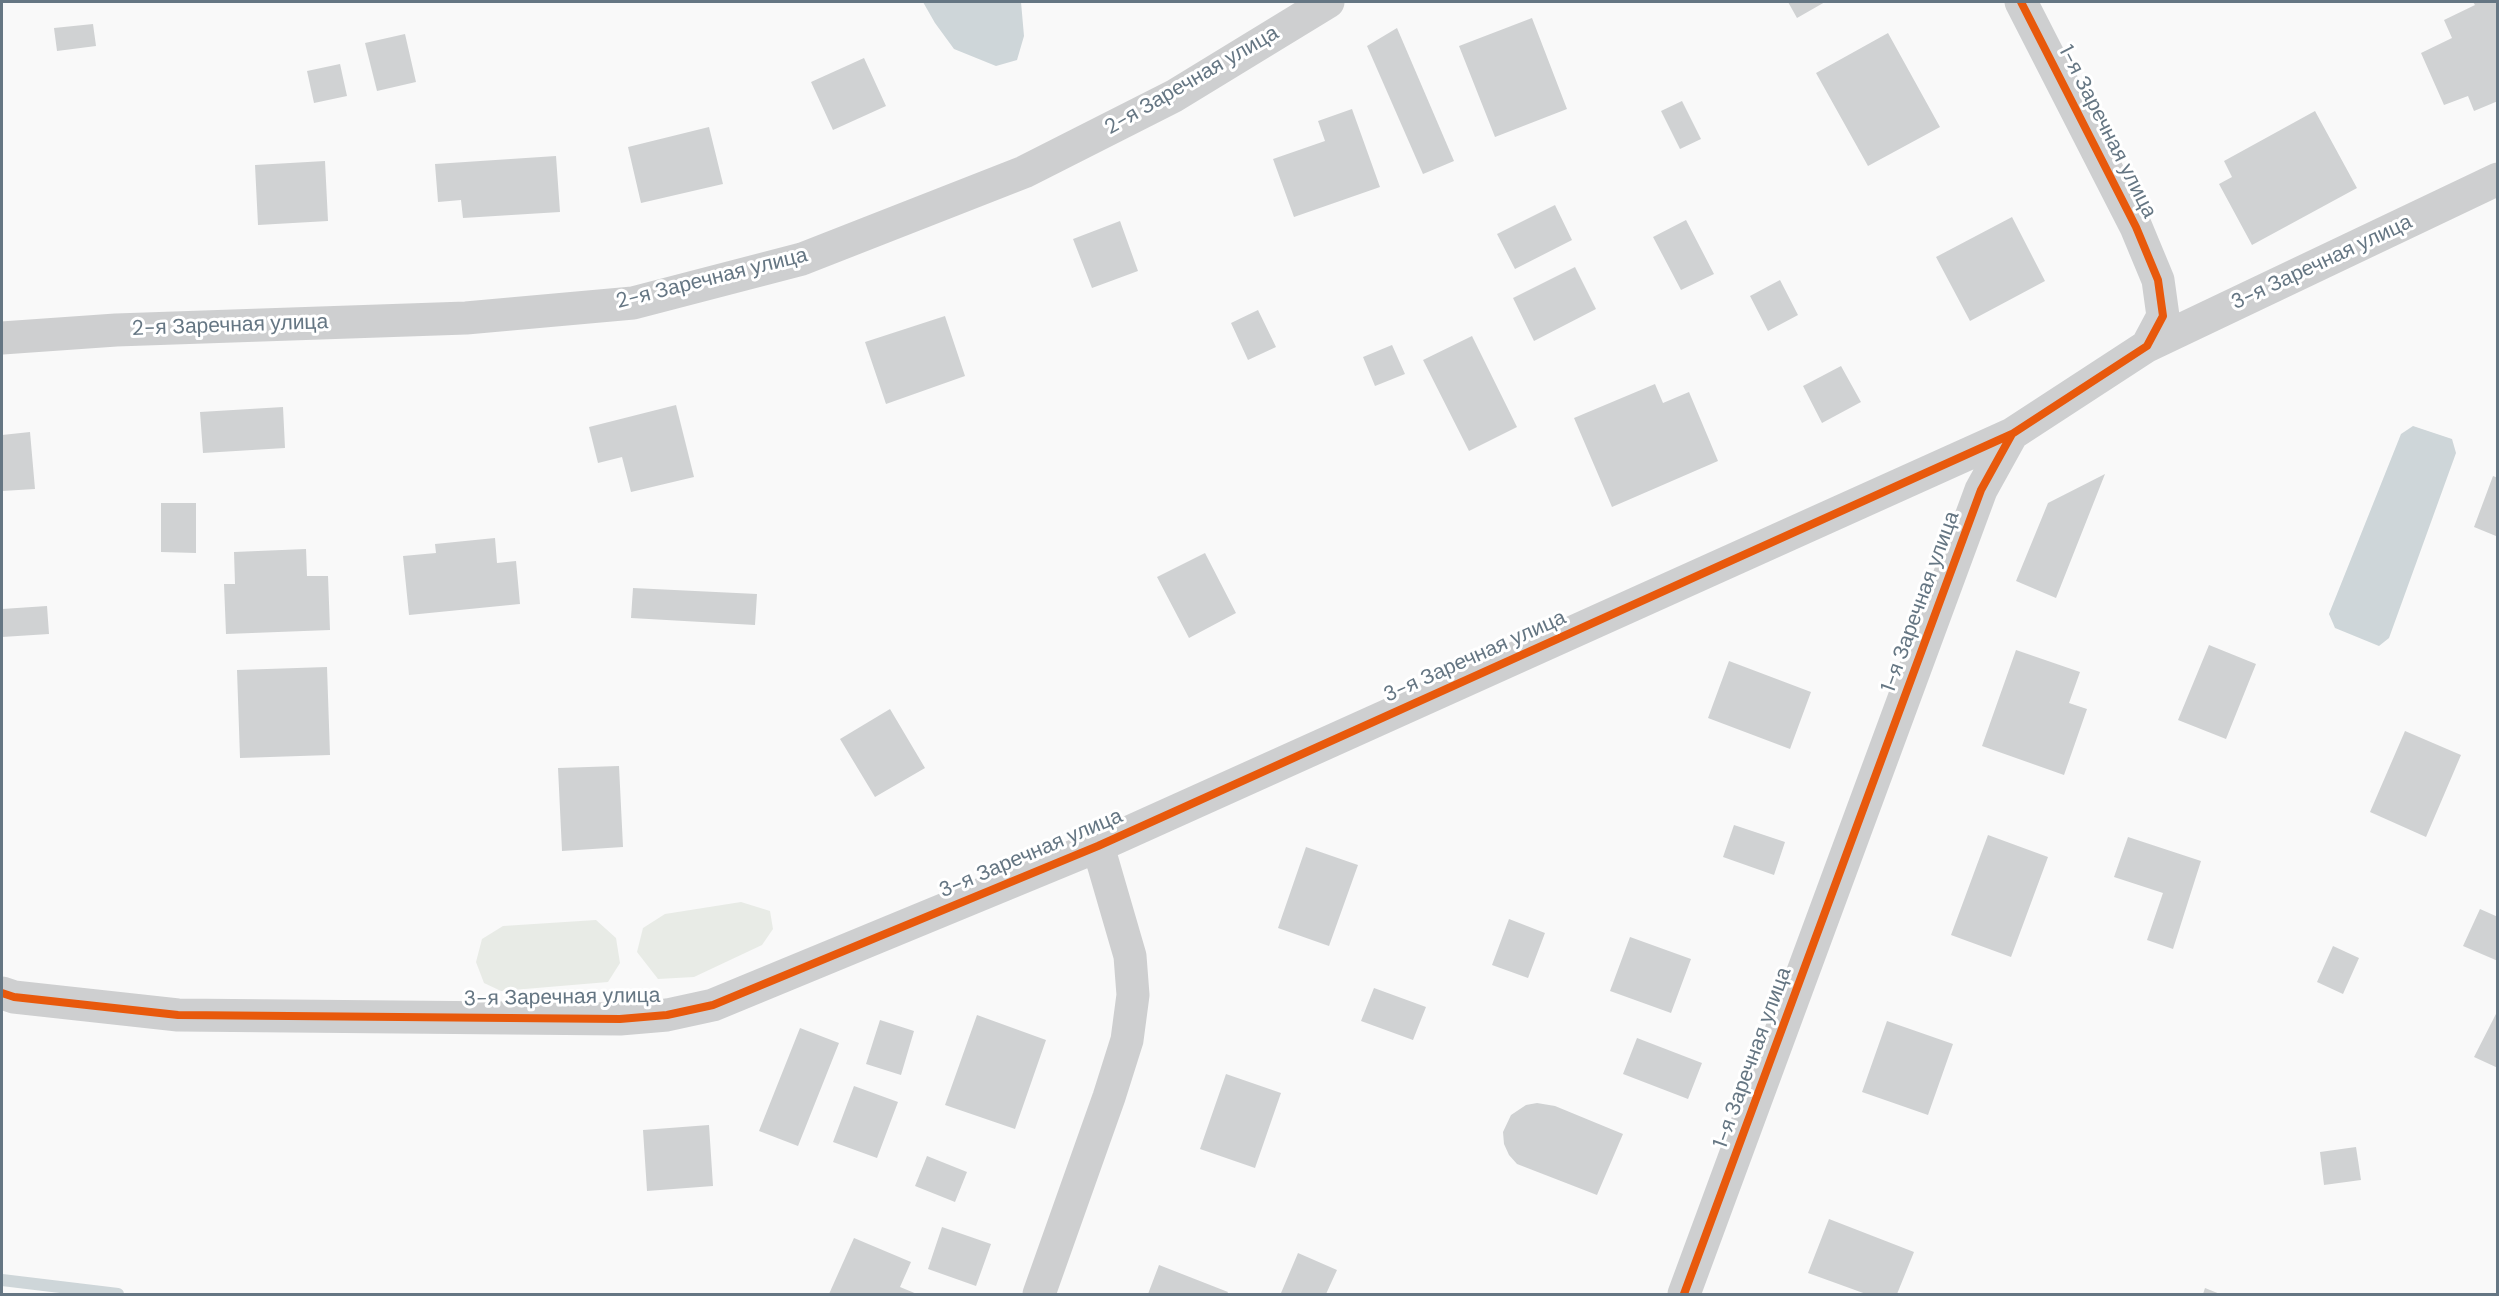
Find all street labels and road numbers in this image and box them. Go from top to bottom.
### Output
street label: 2-я Заречная улица [1101,21,1283,141]
street label: 1-я Заречная улица [2052,41,2162,223]
street label: 3-я Заречная улица [2228,210,2416,316]
street label: 2-я Заречная улица [614,243,810,315]
street label: 2-я Заречная улица [131,310,329,342]
street label: 1-я Заречная улица [1877,508,1965,696]
street label: 3-я Заречная улица [1380,605,1570,709]
street label: 3-я Заречная улица [936,804,1126,904]
street label: 1-я Заречная улица [1709,964,1797,1152]
street label: 3-я Заречная улица [463,984,661,1012]

